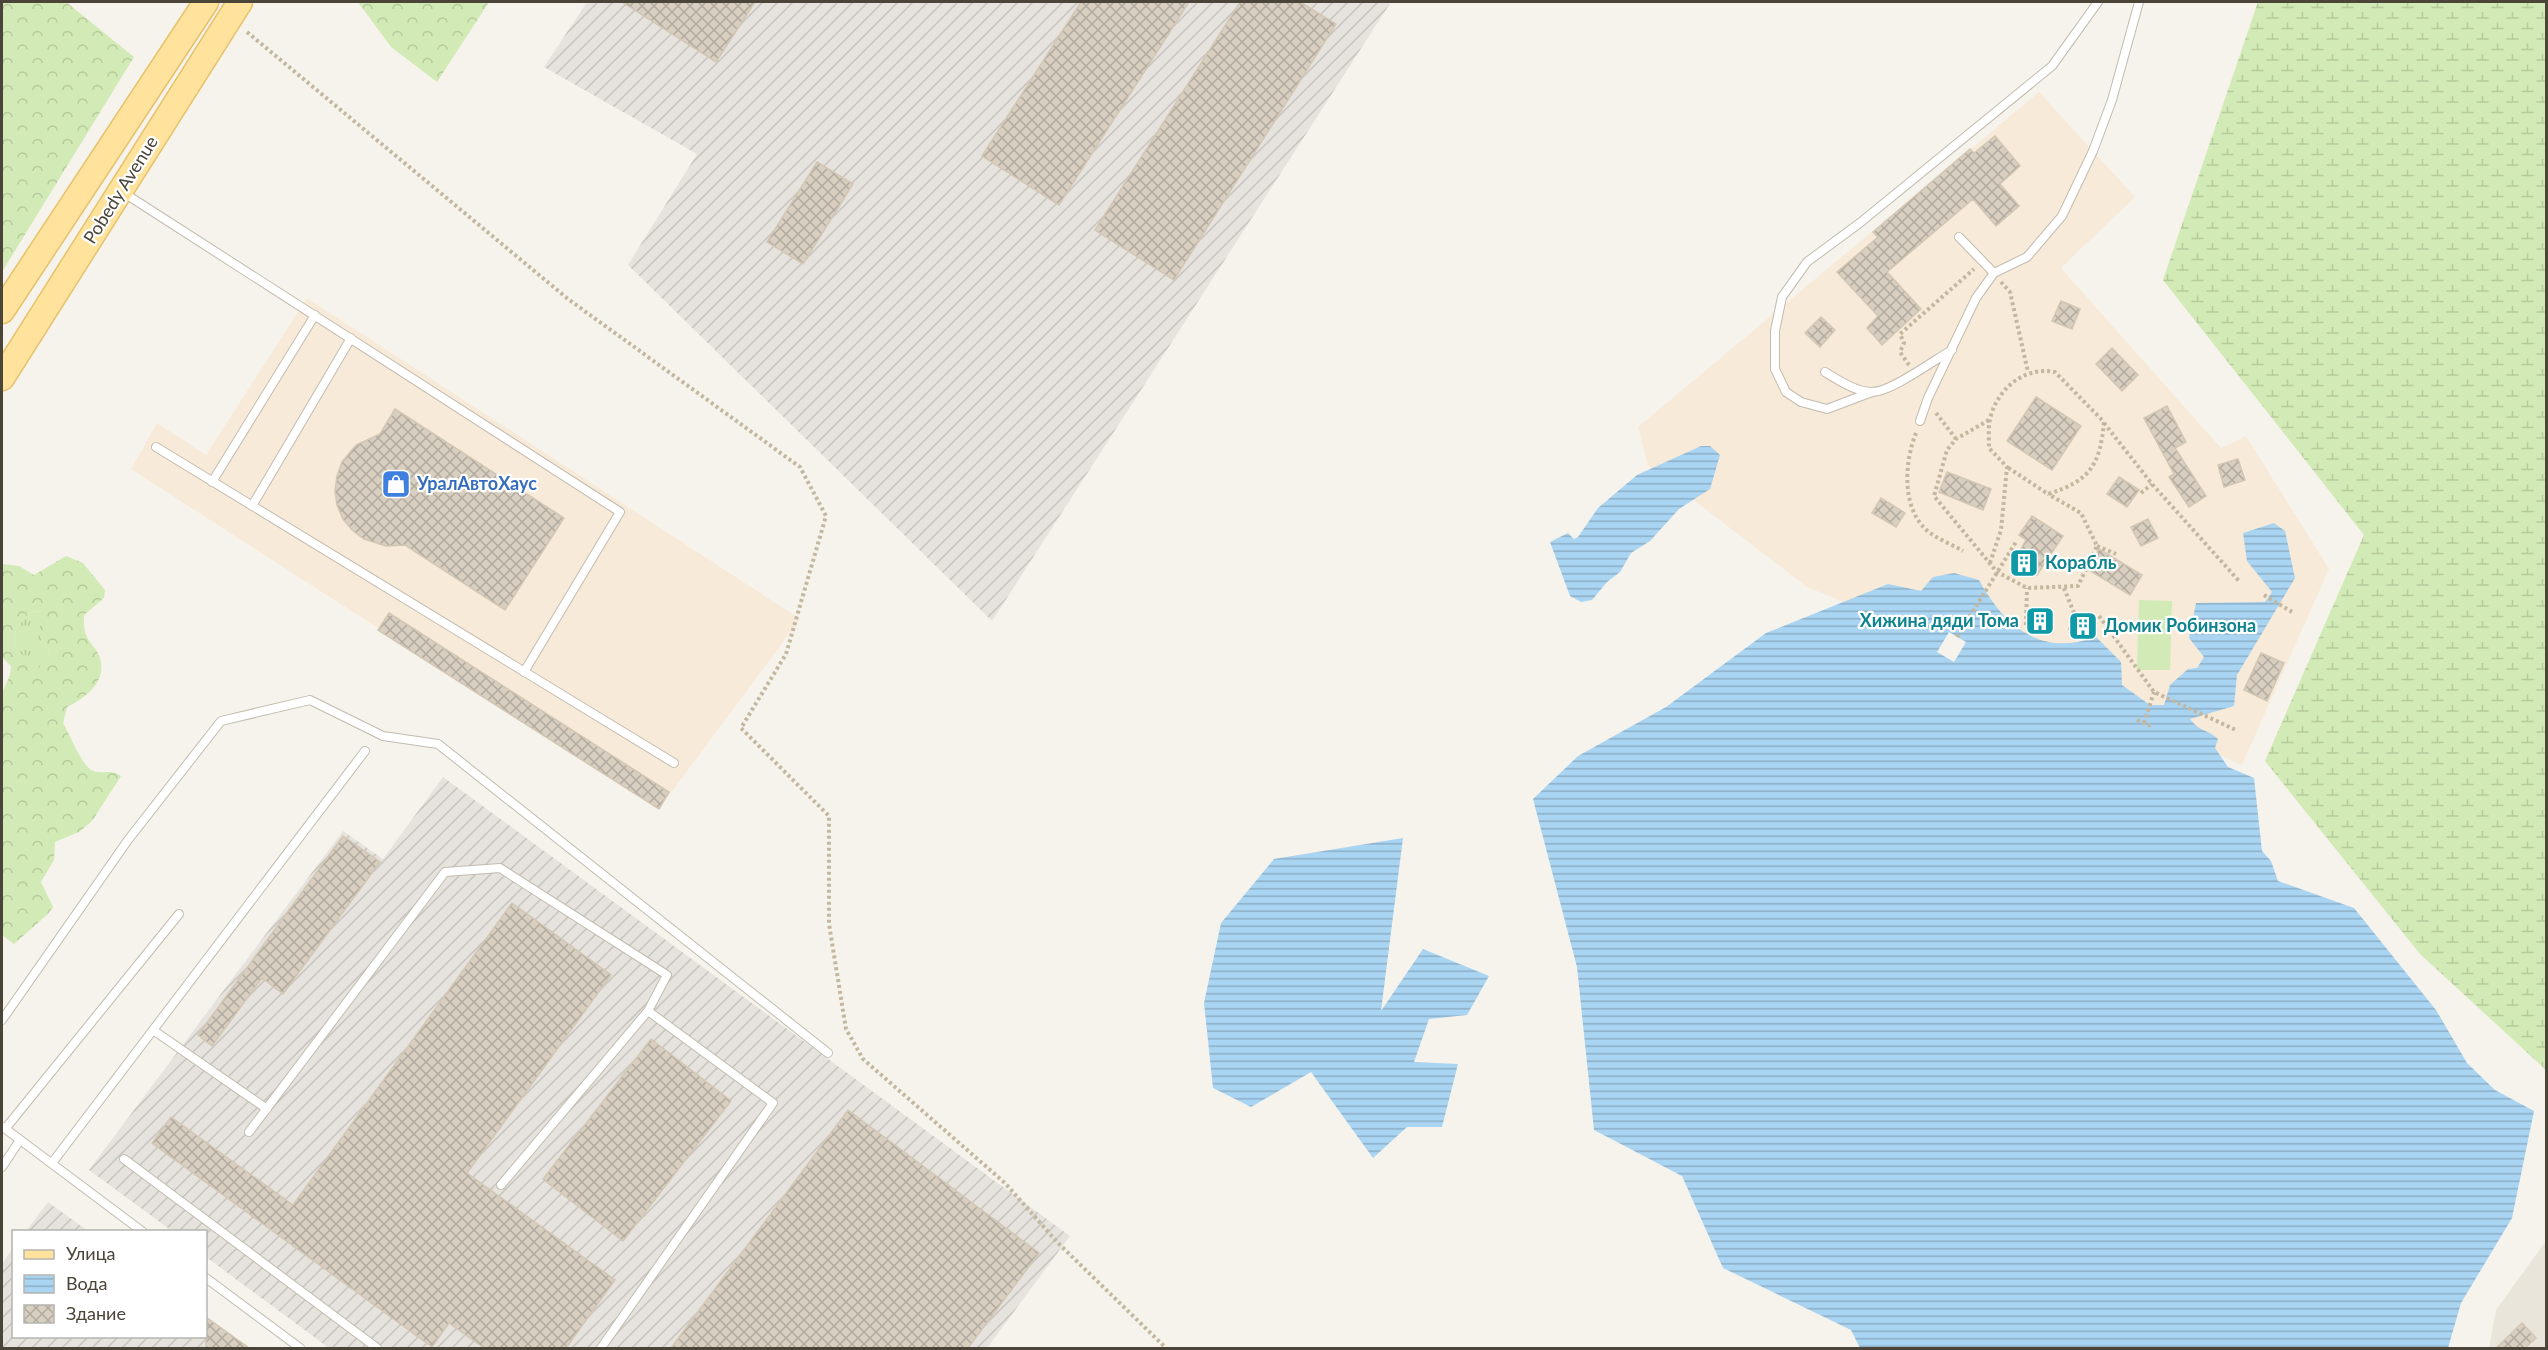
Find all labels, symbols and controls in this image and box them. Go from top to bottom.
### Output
street label: Pobedy Avenue [78,132,162,247]
shop icon: УралАвтоХаус [380,468,412,500]
place label: УралАвтоХаус [416,472,537,494]
building icon: Корабль [2008,547,2040,579]
place label: Корабль [2045,551,2117,573]
building icon: Хижина дяди Тома [2024,605,2056,637]
place label: Хижина дяди Тома [1860,609,2019,631]
building icon: Домик Робинзона [2067,610,2099,642]
place label: Домик Робинзона [2104,614,2256,636]
legend [12,1230,207,1338]
text: Улица [66,1242,116,1264]
text: Вода [66,1272,107,1294]
text: Здание [66,1302,126,1324]

